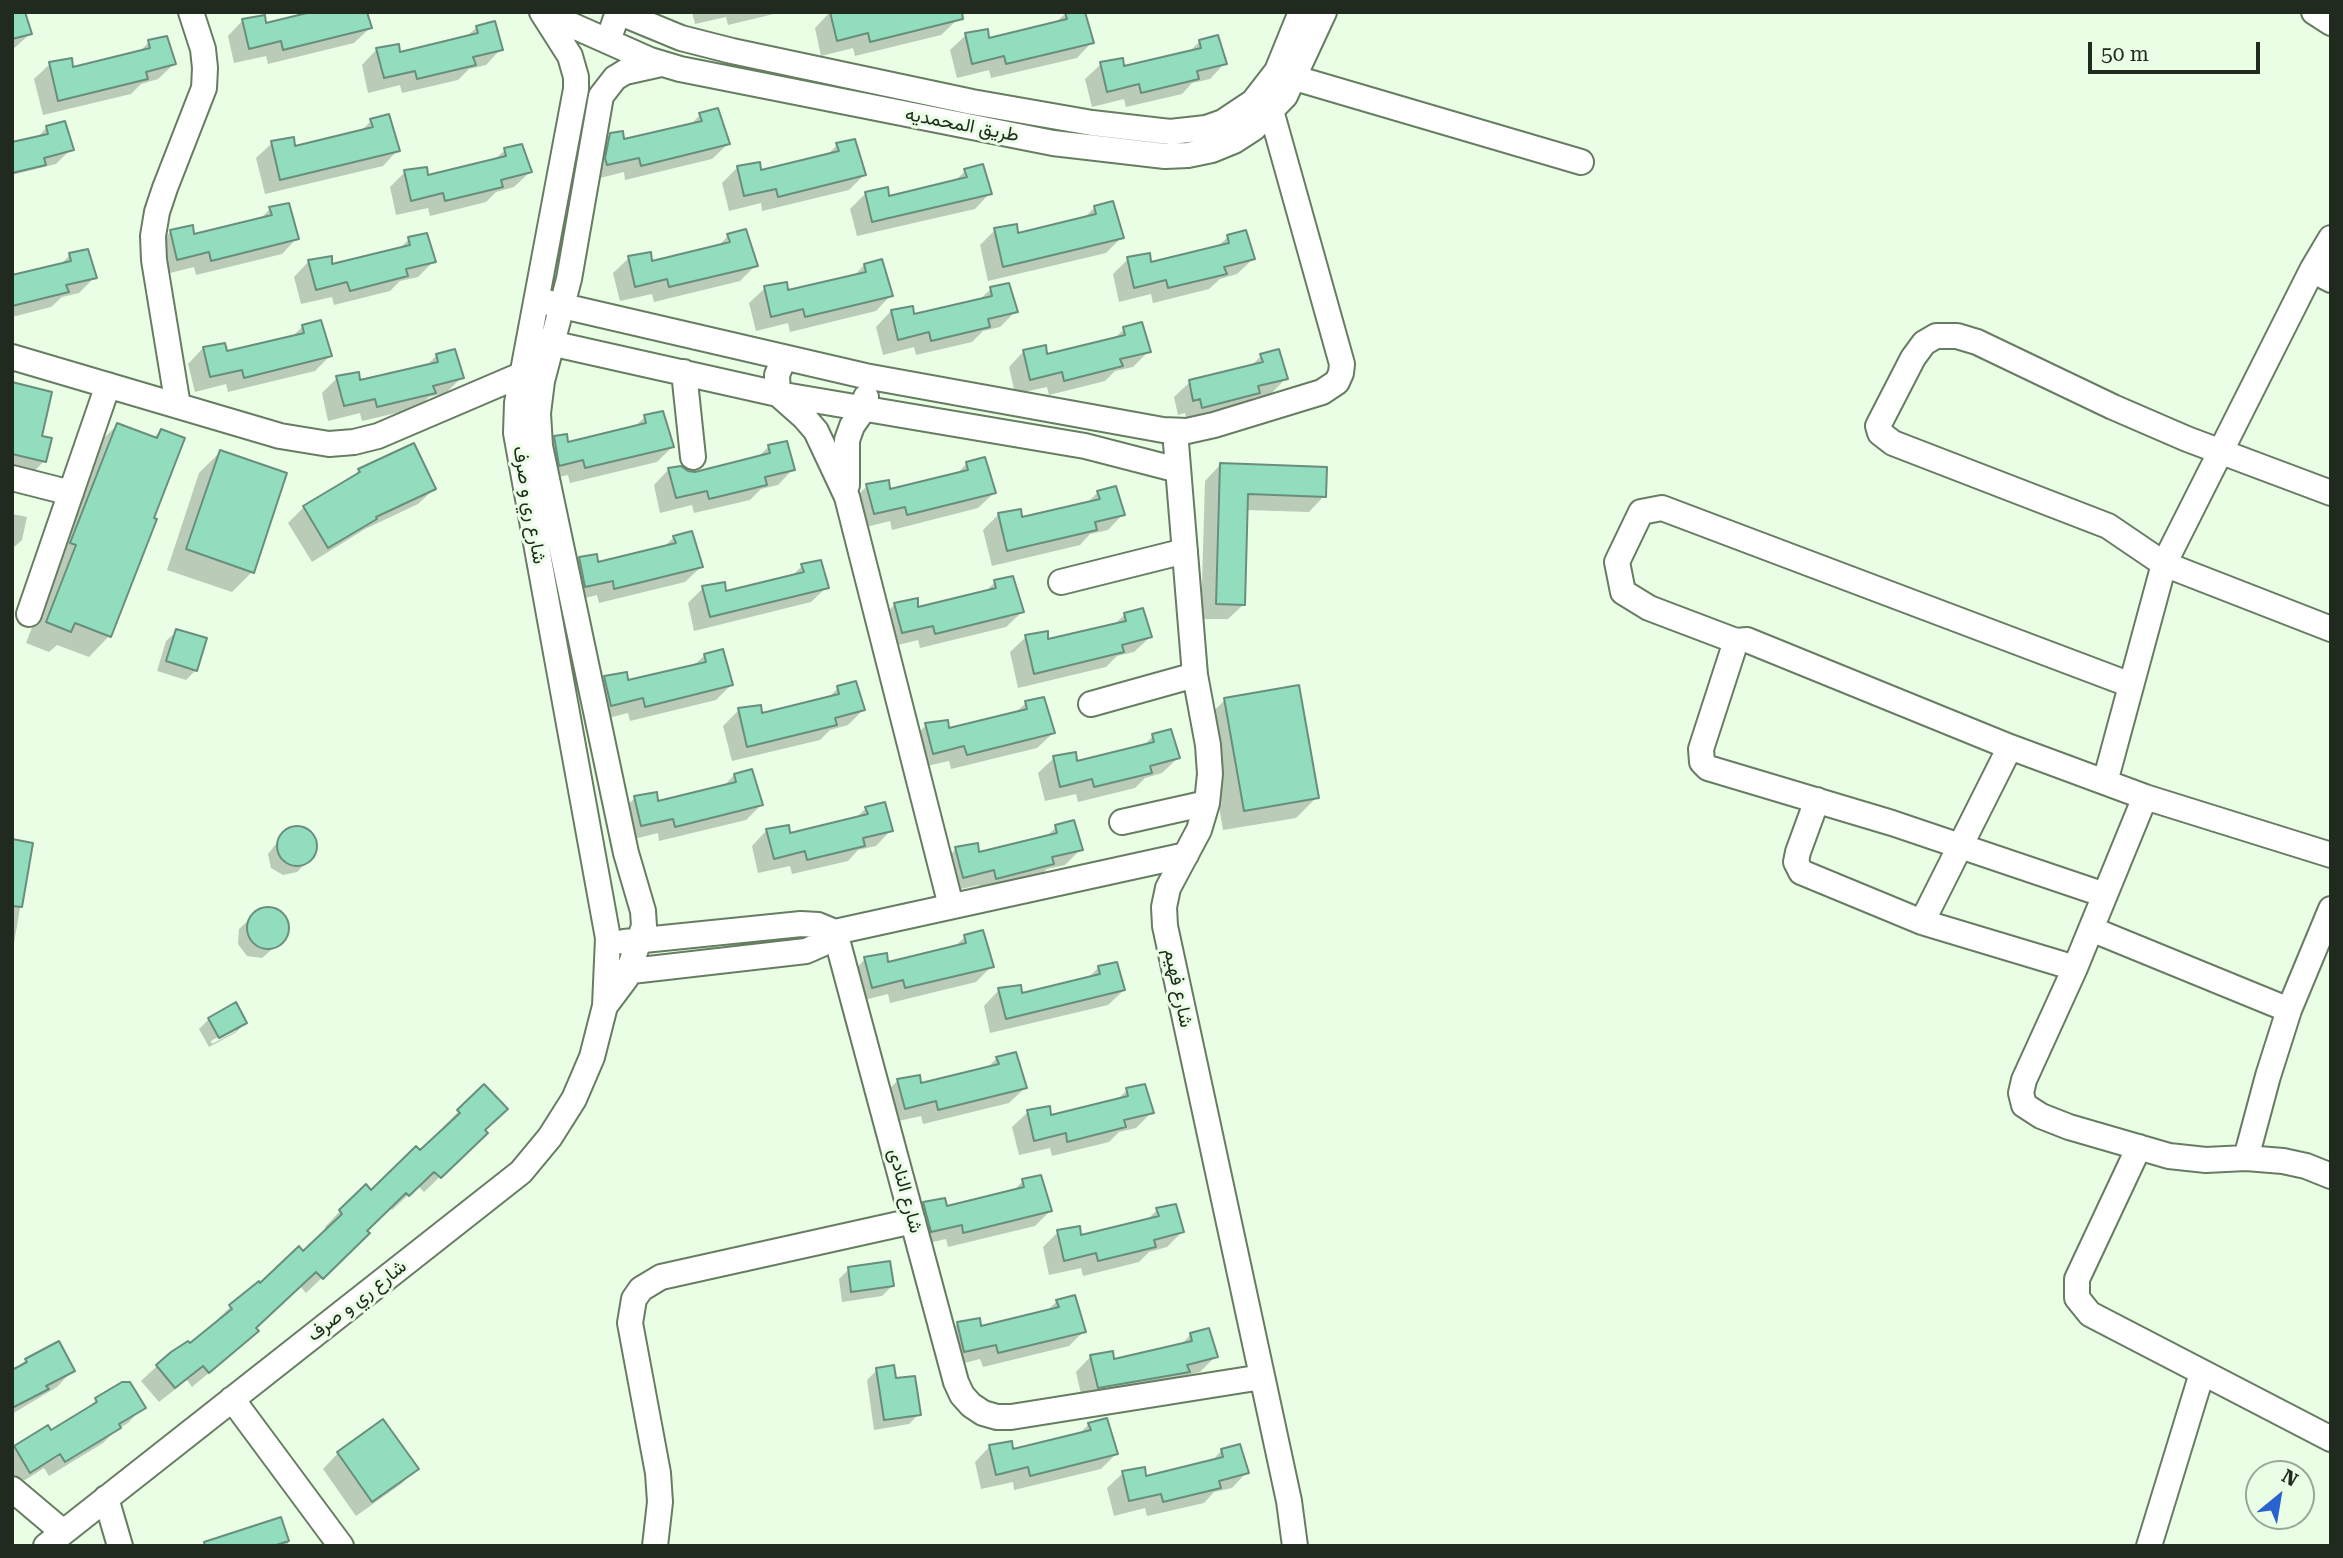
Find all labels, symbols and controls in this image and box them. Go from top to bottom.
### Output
scale bar [2091,28,2262,72]
text: 50 m [2101,42,2149,66]
street label: طريق المحمديه [903,103,1021,147]
street label: شارع ري و صرف [507,444,551,566]
street label: شارع فهيم [1159,946,1197,1030]
street label: شارع النادى [883,1146,927,1236]
street label: شارع ري و صرف [303,1255,411,1347]
north arrow [2245,1460,2315,1530]
text: N [2278,1464,2302,1492]

